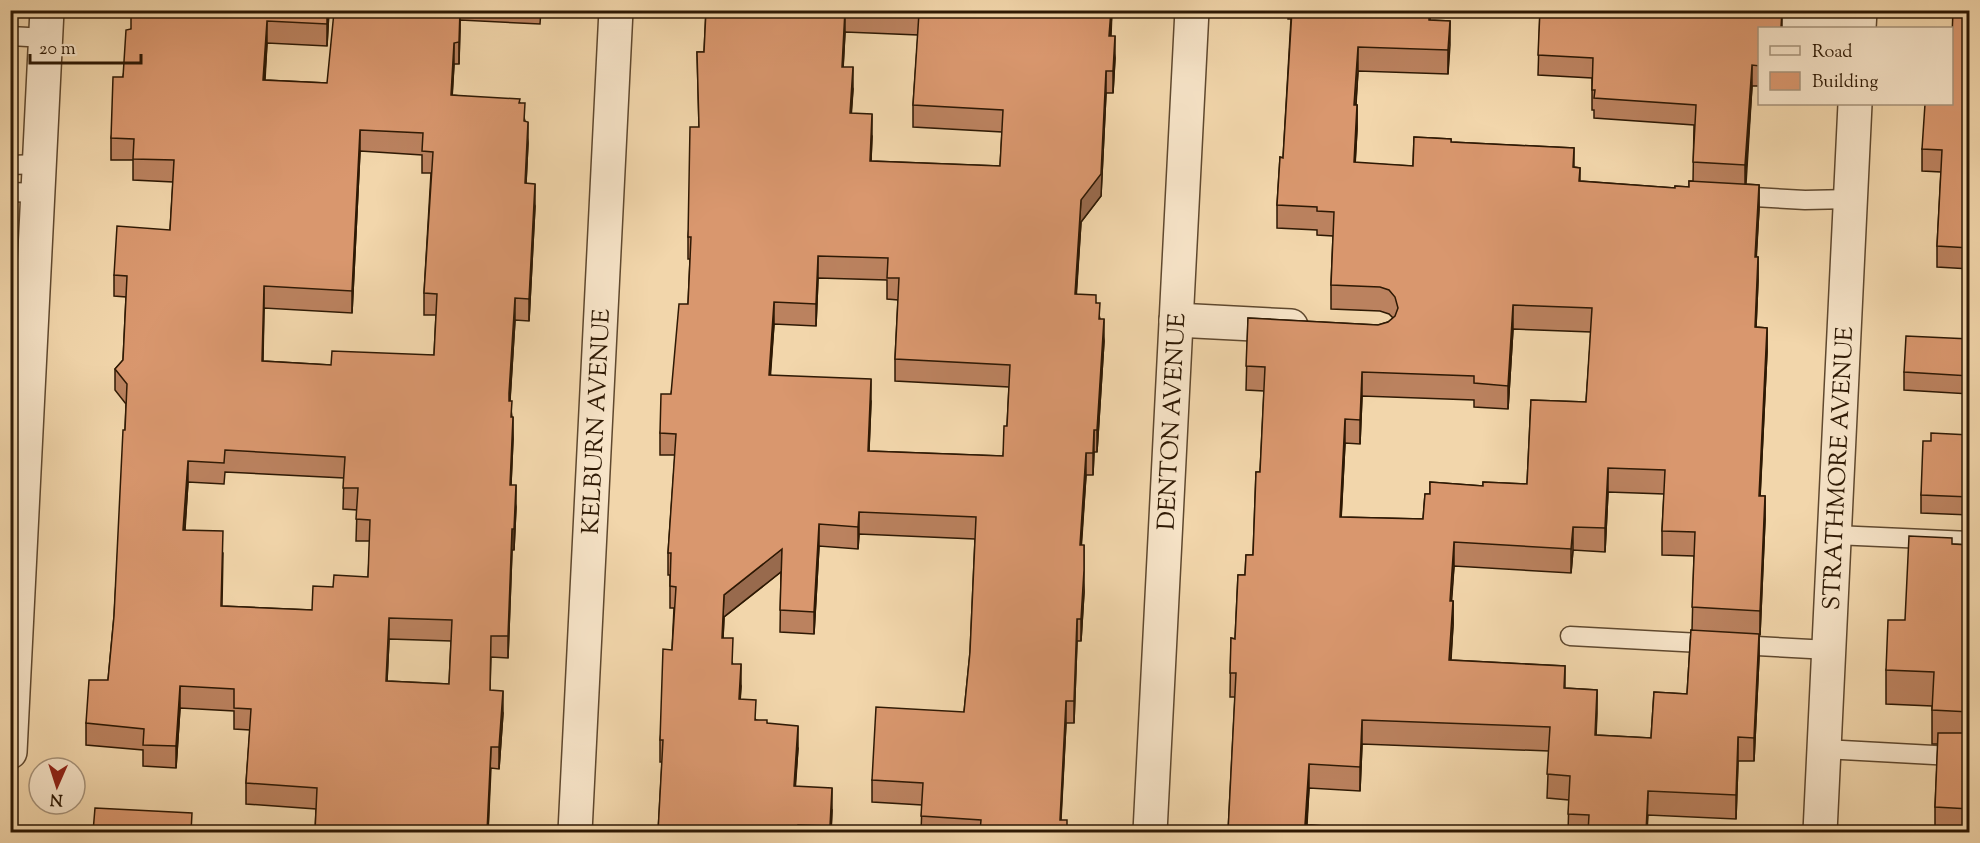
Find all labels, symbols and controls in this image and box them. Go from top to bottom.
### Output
scale bar [30,27,141,65]
legend [1758,27,1953,105]
text: 20 m [39,37,76,63]
text: Road [1812,40,1852,66]
text: Building [1812,70,1878,96]
street label: KELBURN AVENUE [575,308,620,535]
street label: DENTON AVENUE [1150,312,1196,531]
street label: STRATHMORE AVENUE [1816,325,1863,611]
north arrow [27,756,87,816]
text: N [49,787,63,810]

